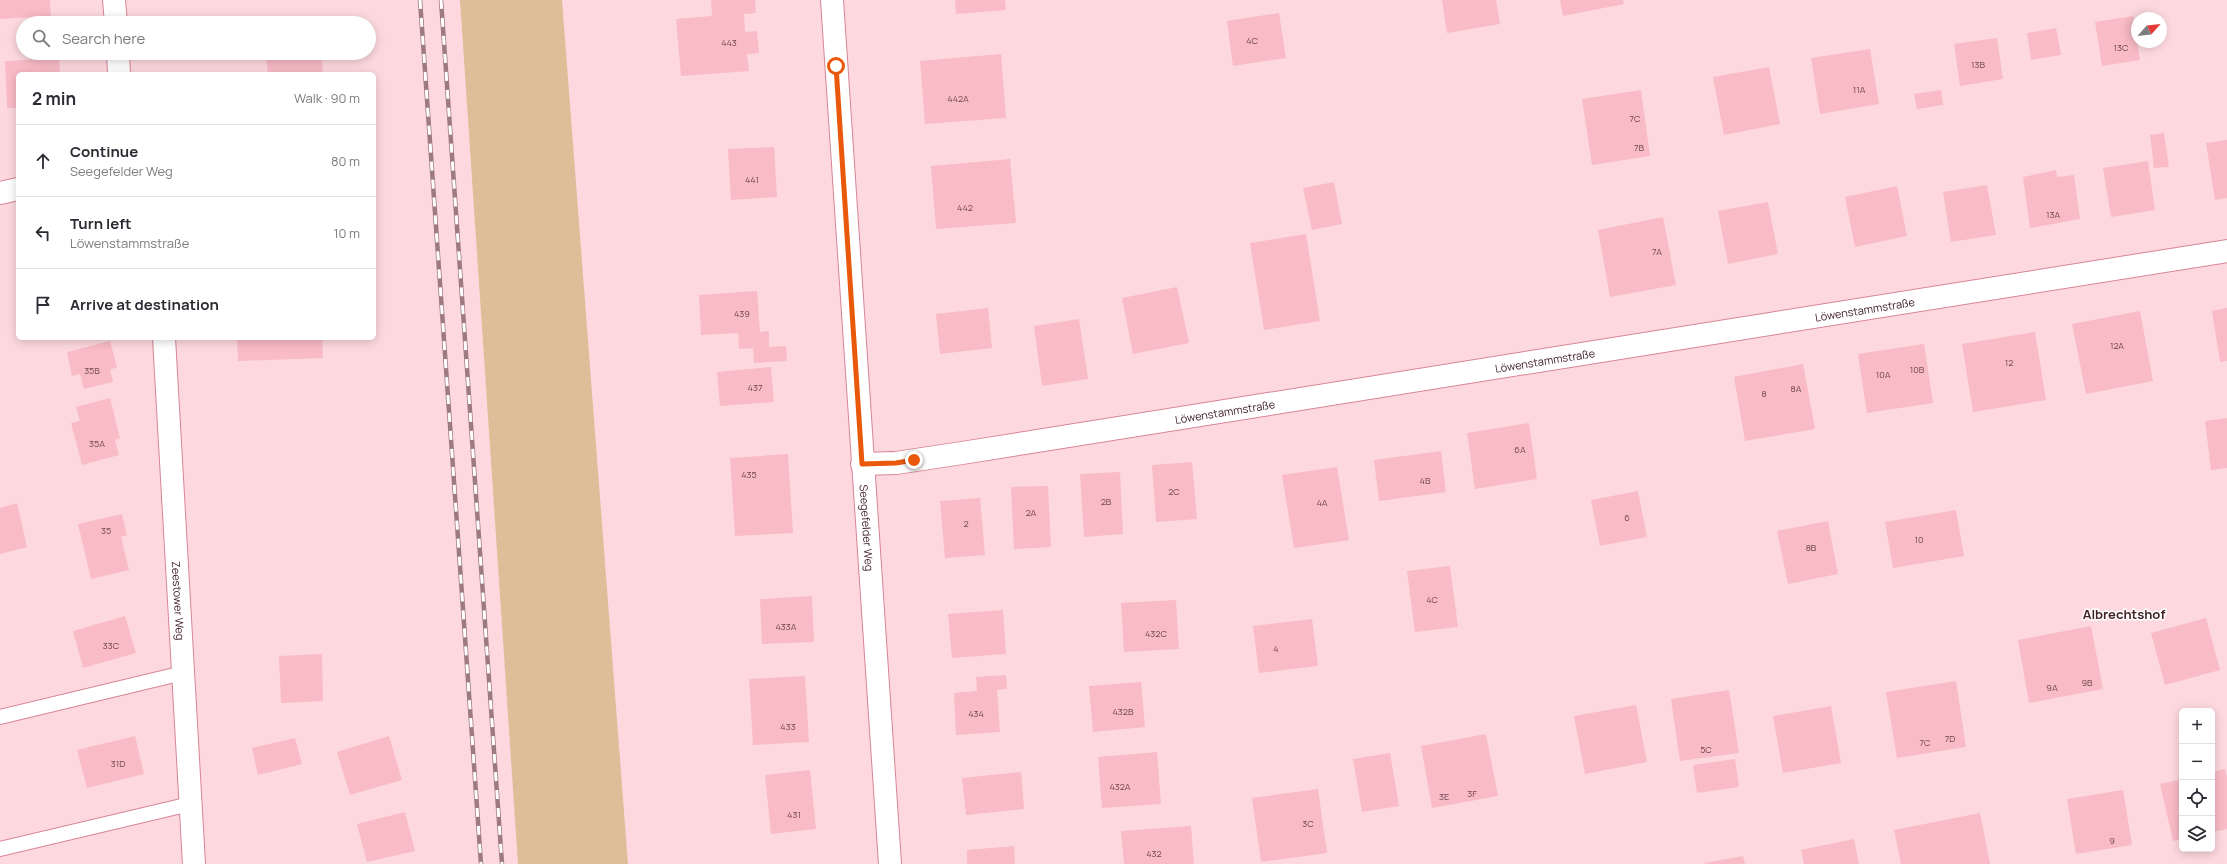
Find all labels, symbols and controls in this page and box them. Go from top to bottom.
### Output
north arrow [2131,12,2167,48]
search box [16,16,376,60]
icon: search [30,27,52,49]
text: Search here [62,28,145,49]
house number: 4C [1246,34,1258,47]
house number: 443 [721,36,737,49]
house number: 13C [2114,41,2129,54]
route start [827,57,845,75]
house number: 13B [1971,58,1985,71]
house number: 11A [1853,83,1866,96]
text: 2 min [32,87,76,110]
text: Walk · 90 m [294,89,360,107]
house number: 442A [947,92,969,105]
house number: 7C [1630,112,1641,125]
text: Continue [70,141,138,162]
house number: 7B [1634,141,1644,154]
icon: ahead [32,150,54,172]
text: 80 m [331,152,360,170]
text: Seegefelder Weg [70,162,173,180]
house number: 441 [745,173,759,186]
house number: 442 [957,201,973,214]
house number: 13A [2046,208,2060,221]
text: Turn left [70,213,132,234]
icon: left [32,222,54,244]
text: 10 m [333,224,360,242]
text: Löwenstammstraße [70,234,189,252]
house number: 7A [1652,245,1662,258]
street label: Löwenstammstraße [1814,293,1916,324]
icon: arrive [32,294,54,316]
text: Arrive at destination [70,294,219,315]
house number: 439 [734,307,750,320]
house number: 12A [2110,339,2124,352]
street label: Löwenstammstraße [1494,344,1596,375]
house number: 12 [2005,356,2013,369]
house number: 10B [1910,363,1925,376]
house number: 35B [84,364,100,377]
house number: 10A [1876,368,1891,381]
house number: 437 [748,381,763,394]
house number: 8A [1791,382,1802,395]
house number: 8 [1761,387,1767,400]
street label: Löwenstammstraße [1174,396,1277,426]
house number: 35A [89,437,105,450]
house number: 6A [1514,443,1526,456]
route end [905,451,923,469]
house number: 435 [741,468,757,481]
house number: 4B [1420,474,1431,487]
street label: Seegefelder Weg [857,484,878,572]
house number: 2C [1168,485,1180,498]
house number: 2B [1101,495,1112,508]
house number: 4A [1316,496,1328,509]
house number: 2A [1026,506,1037,519]
house number: 6 [1624,511,1630,524]
house number: 2 [963,517,969,530]
house number: 35 [101,524,111,537]
house number: 10 [1915,533,1924,546]
house number: 8B [1806,541,1817,554]
street label: Zeestower Weg [169,561,189,641]
house number: 4C [1426,593,1438,606]
district label: Albrechtshof [2083,605,2165,623]
house number: 433A [776,620,797,633]
house number: 432C [1145,627,1167,640]
house number: 33C [103,639,120,652]
house number: 4 [1273,642,1279,655]
house number: 9B [2081,676,2093,689]
house number: 9A [2046,681,2058,694]
house number: 432B [1113,705,1134,718]
house number: 434 [968,707,984,720]
map controls [2179,708,2215,852]
button: + [2179,708,2215,744]
house number: 433 [780,720,796,733]
house number: 7D [1945,732,1955,745]
house number: 7C [1920,736,1931,749]
house number: 5C [1700,743,1712,756]
button: − [2179,744,2215,780]
house number: 31D [111,757,125,770]
house number: 432A [1110,780,1131,793]
button: locate [2179,780,2215,816]
house number: 3F [1467,787,1477,800]
house number: 3E [1439,790,1449,803]
house number: 431 [787,808,801,821]
button: layers [2179,816,2215,852]
house number: 3C [1302,817,1314,830]
house number: 9 [2109,834,2115,847]
house number: 432 [1146,847,1162,860]

